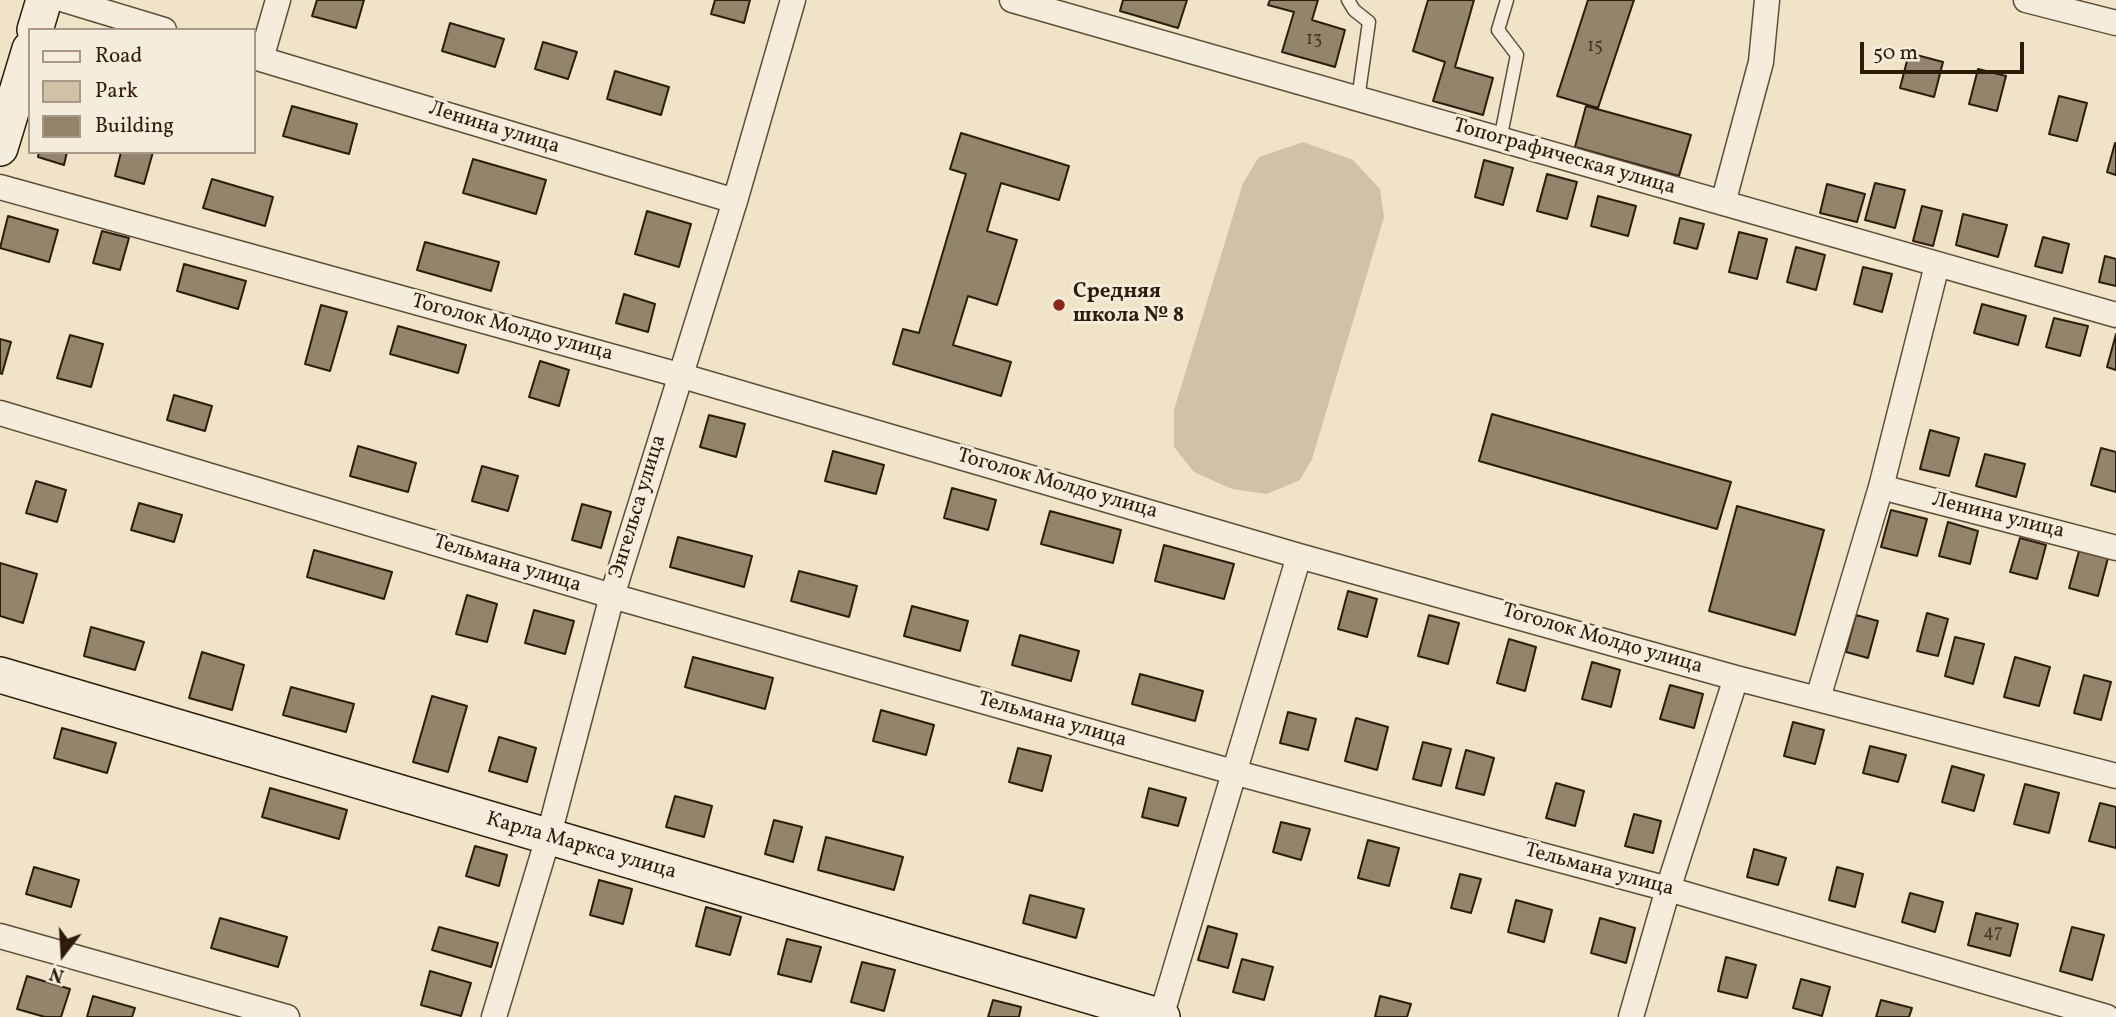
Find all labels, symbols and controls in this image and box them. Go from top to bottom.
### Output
legend [28,28,256,154]
scale bar [1864,28,2028,72]
house number: 13 [1306,30,1322,52]
house number: 15 [1587,37,1603,59]
text: 50 m [1873,39,1918,68]
text: Road [95,42,142,71]
text: Park [95,77,138,106]
street label: Ленина улица [425,97,563,161]
text: Building [95,112,174,141]
street label: Топографическая улица [1450,114,1678,202]
place label: Средняя школа № 8 [1073,280,1184,330]
street label: Тоголок Молдо улица [408,290,616,368]
marker: Средняя школа № 8 [1051,297,1067,313]
street label: Энгельса улица [605,432,673,582]
street label: Тоголок Молдо улица [954,444,1160,526]
street label: Ленина улица [1929,488,2067,546]
street label: Тельмана улица [430,530,584,600]
street label: Тоголок Молдо улица [1499,599,1705,681]
street label: Тельмана улица [975,688,1129,754]
street label: Карла Маркса улица [483,808,679,886]
street label: Тельмана улица [1522,839,1676,903]
north arrow [28,919,98,989]
house number: 47 [1983,923,2003,945]
text: N [46,960,67,989]

